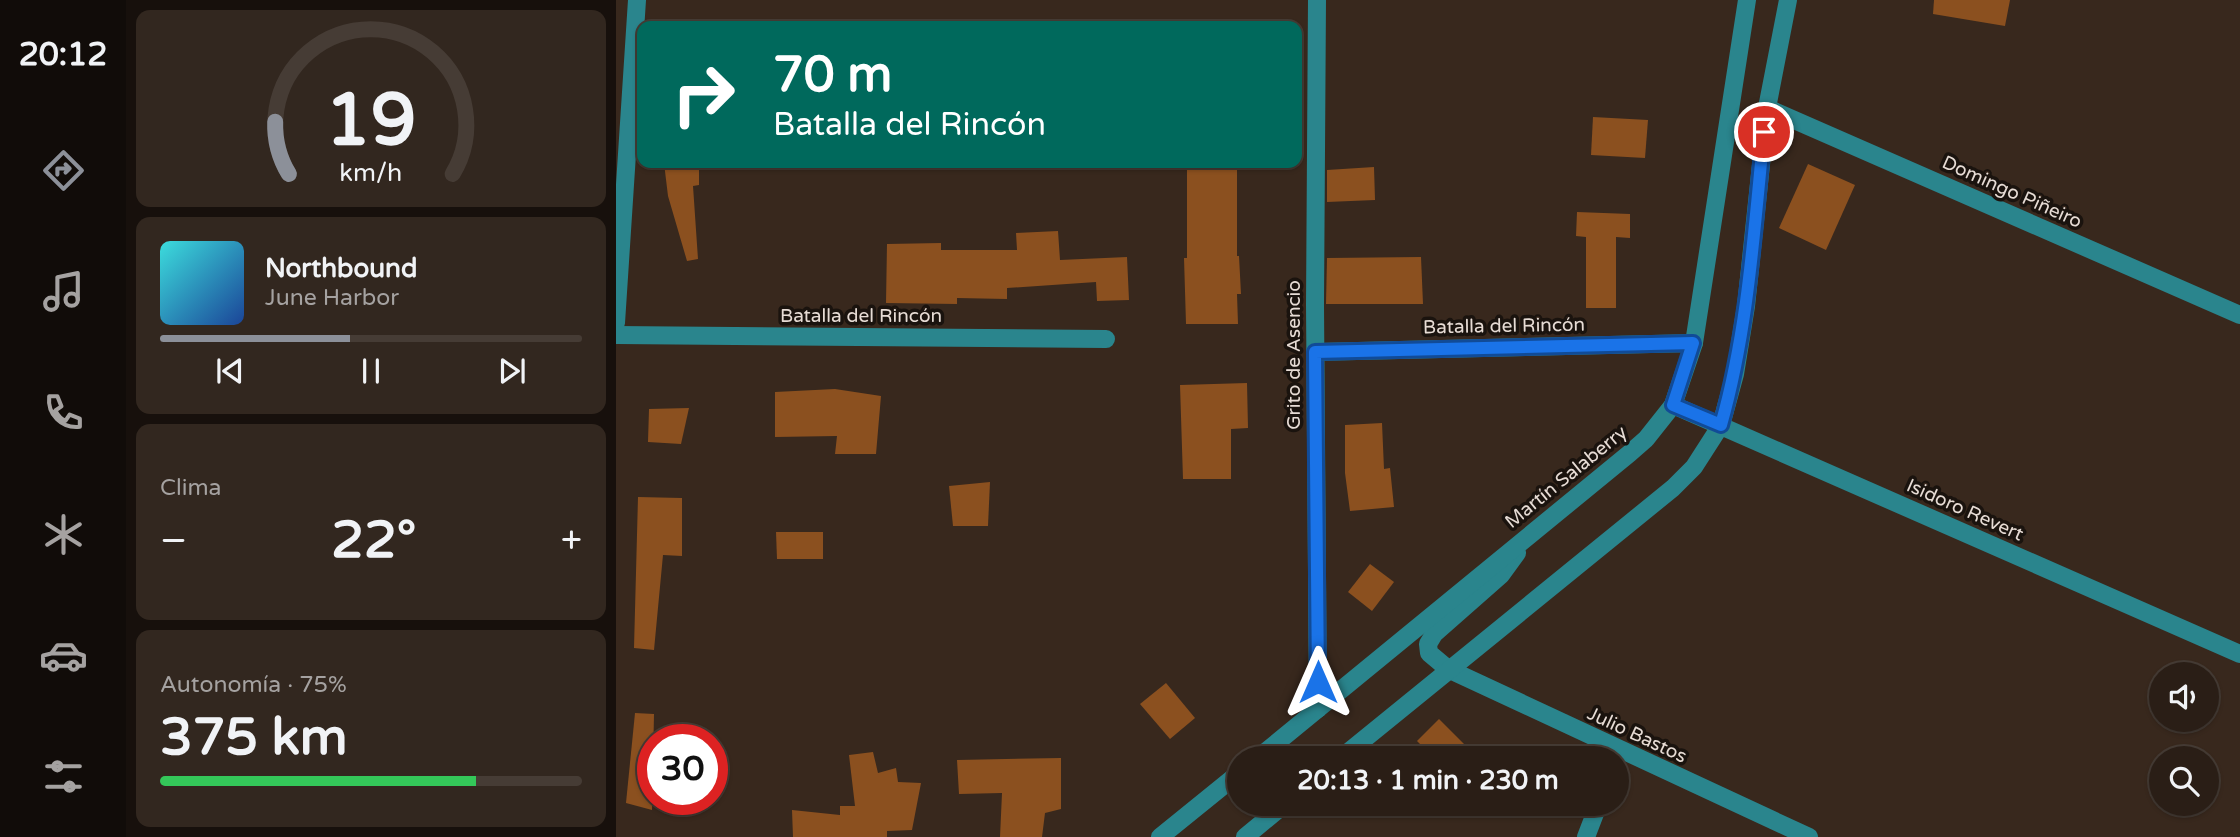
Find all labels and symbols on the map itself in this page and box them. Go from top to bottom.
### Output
pin [1734,102,1794,162]
street label: Domingo Piñeiro [1939,151,2085,233]
street label: Grito de Asencio [1283,280,1305,430]
street label: Batalla del Rincón [780,305,942,327]
street label: Batalla del Rincón [1423,314,1585,338]
street label: Martín Salaberry [1501,421,1631,533]
street label: Isidoro Revert [1903,474,2027,546]
position arrow [1281,645,1355,719]
street label: Julio Bastos [1584,702,1690,768]
speed limit sign: 30 [637,724,728,815]

